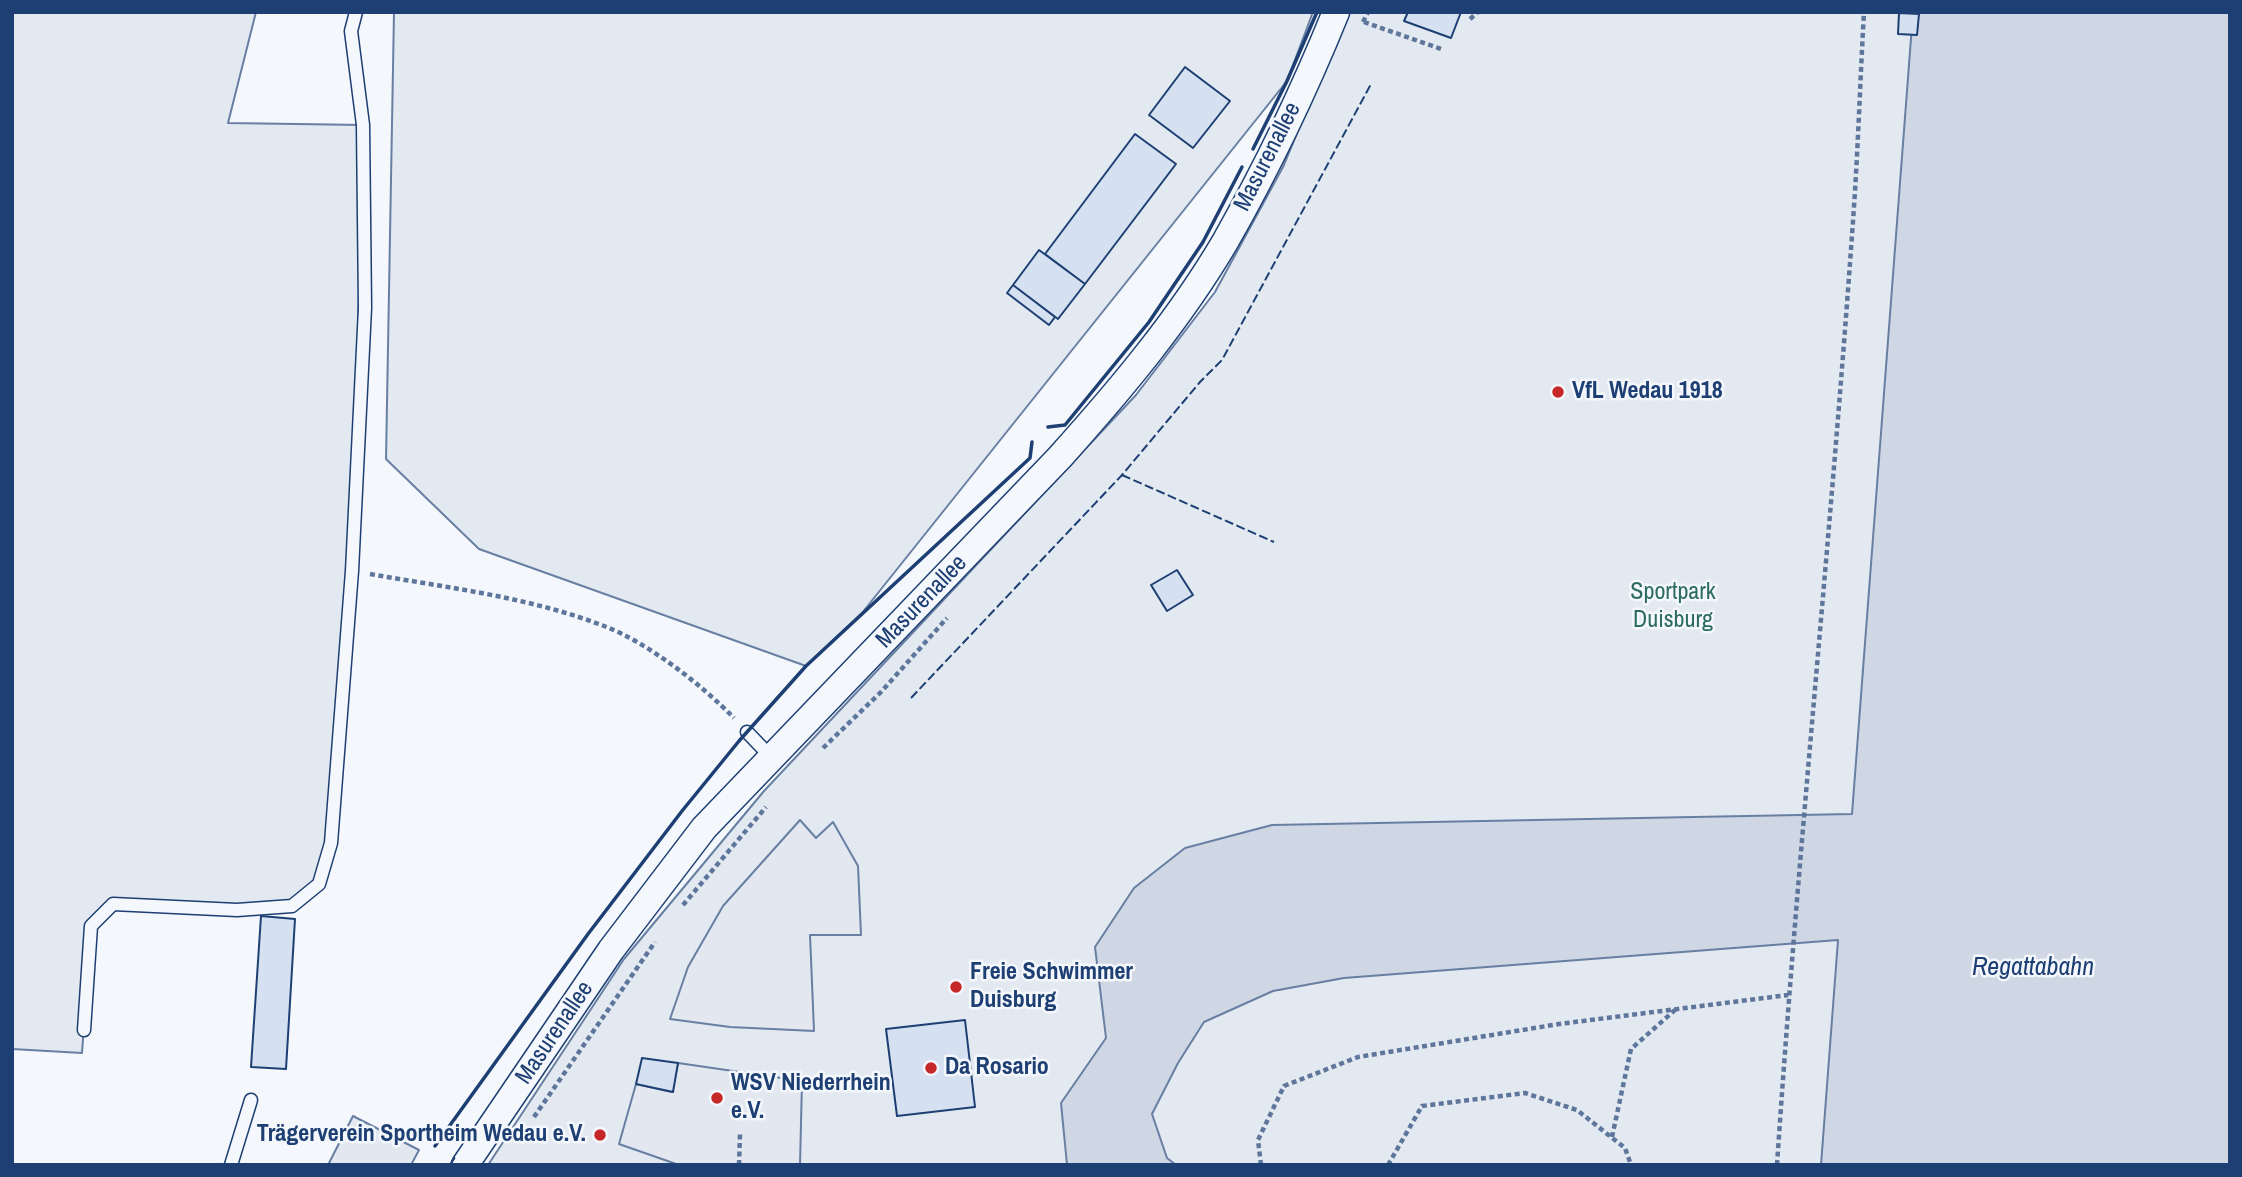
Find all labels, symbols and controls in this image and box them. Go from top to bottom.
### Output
street label: Masurenallee [1228,98,1308,216]
place label: VfL Wedau 1918 [1572,378,1723,406]
marker: VfL Wedau 1918 [1550,384,1566,400]
street label: Masurenallee [871,550,973,654]
park label: Sportpark Duisburg [1630,579,1716,635]
water label: Regattabahn [1972,952,2094,984]
place label: Freie Schwimmer Duisburg [970,959,1133,1015]
street label: Masurenallee [510,976,600,1090]
marker: Freie Schwimmer Duisburg [948,979,964,995]
place label: Da Rosario [945,1054,1049,1082]
marker: Da Rosario [923,1060,939,1076]
place label: WSV Niederrhein e.V. [731,1070,891,1126]
marker: WSV Niederrhein e.V. [709,1090,725,1106]
place label: Trägerverein Sportheim Wedau e.V. [257,1121,586,1149]
marker: Trägerverein Sportheim Wedau e.V. [592,1127,608,1143]

